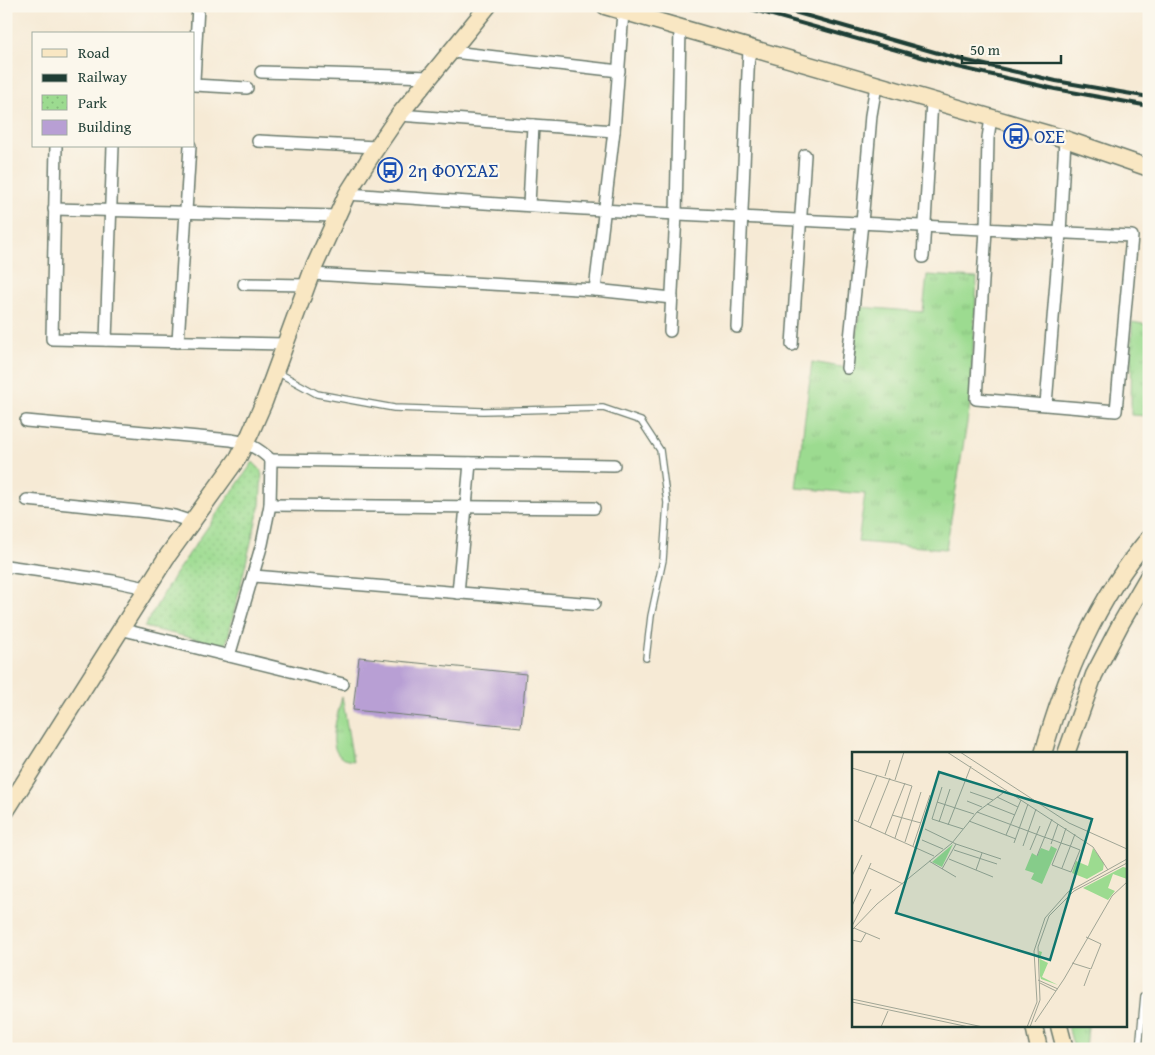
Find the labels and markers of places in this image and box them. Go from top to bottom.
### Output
place label: ΟΣΕ [1034,122,1065,150]
bus stop icon: ΟΣΕ [1003,123,1029,149]
place label: 2η ΦΟΥΣΑΣ [408,156,498,184]
bus stop icon: 2η ΦΟΥΣΑΣ [377,157,403,183]

